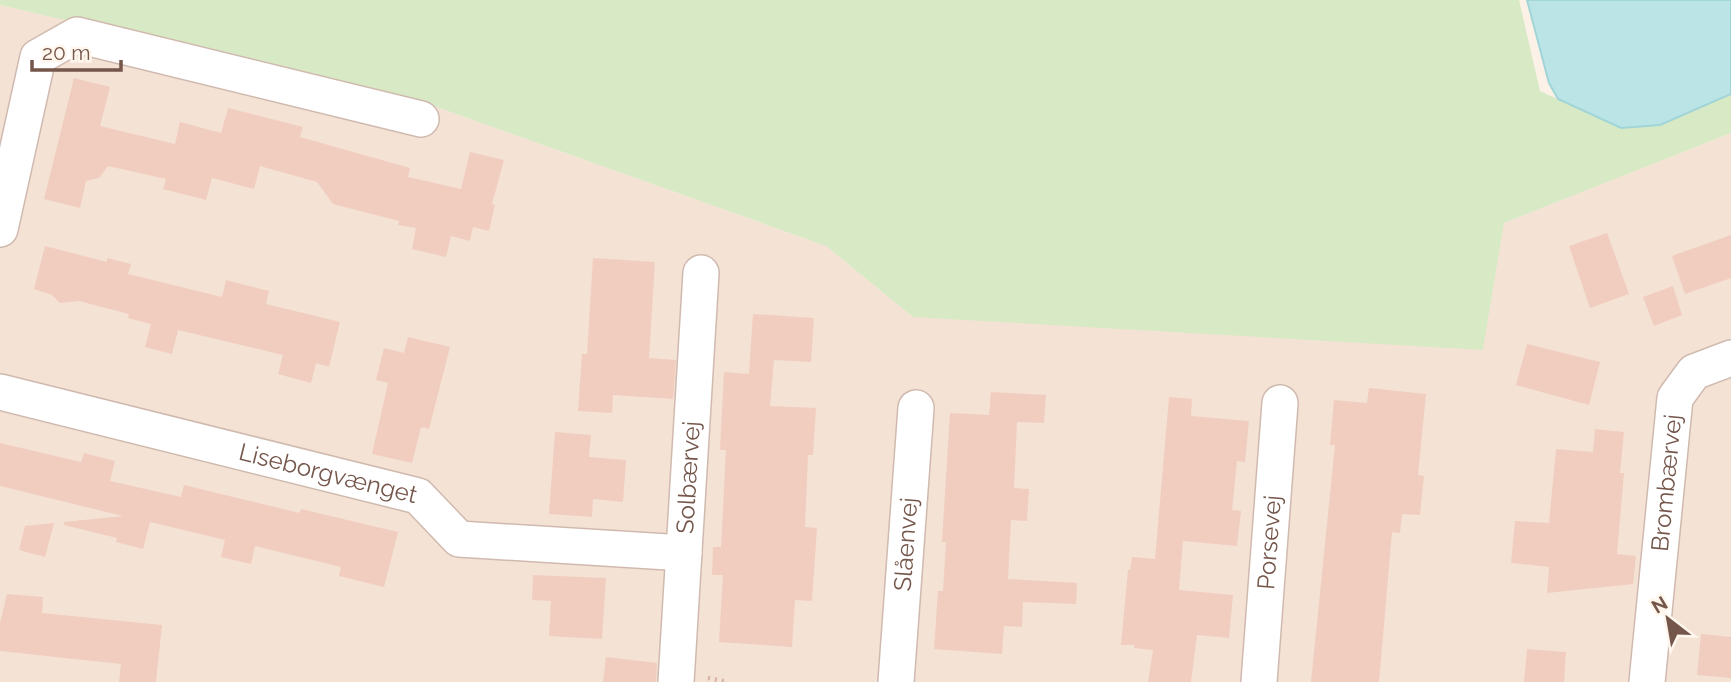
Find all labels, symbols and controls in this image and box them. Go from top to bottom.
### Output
scale bar [32,28,121,72]
text: 20 m [42,40,90,65]
street label: Brombærvej [1645,413,1687,553]
street label: Solbærvej [670,420,706,535]
street label: Liseborgvænget [236,437,420,509]
street label: Porsevej [1251,494,1287,591]
street label: Slåenvej [888,496,923,592]
north arrow [1633,584,1703,654]
text: N [1647,591,1671,618]

